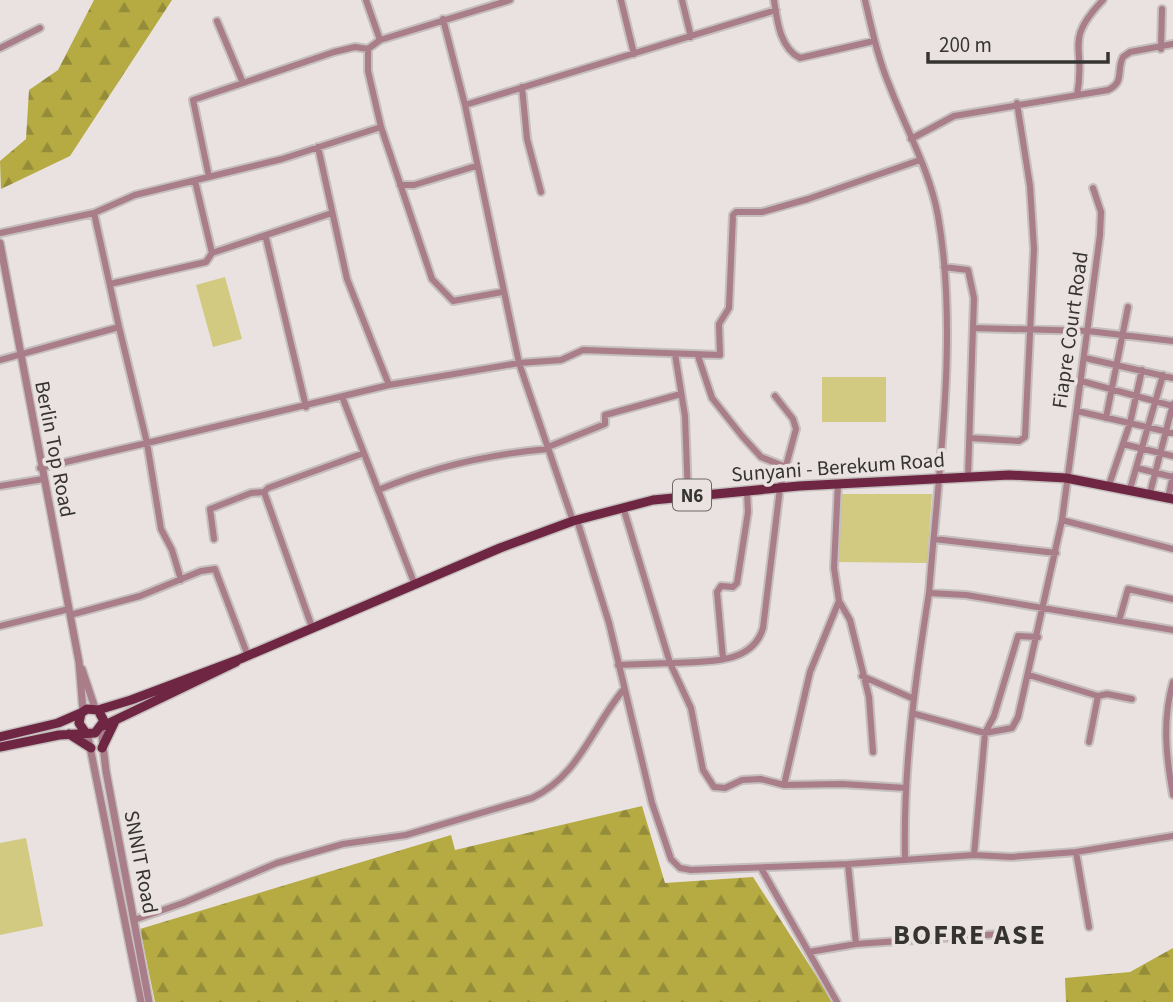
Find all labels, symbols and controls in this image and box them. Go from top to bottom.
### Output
scale bar [928,21,1108,65]
text: 200 m [939,30,992,60]
street label: Fiapre Court Road [1044,250,1096,410]
street label: Berlin Top Road [27,378,83,520]
street label: Sunyani - Berekum Road [730,445,946,489]
road number: N6 [673,480,711,510]
street label: SNNIT Road [116,808,166,916]
district label: BOFRE ASE [893,915,1047,955]

